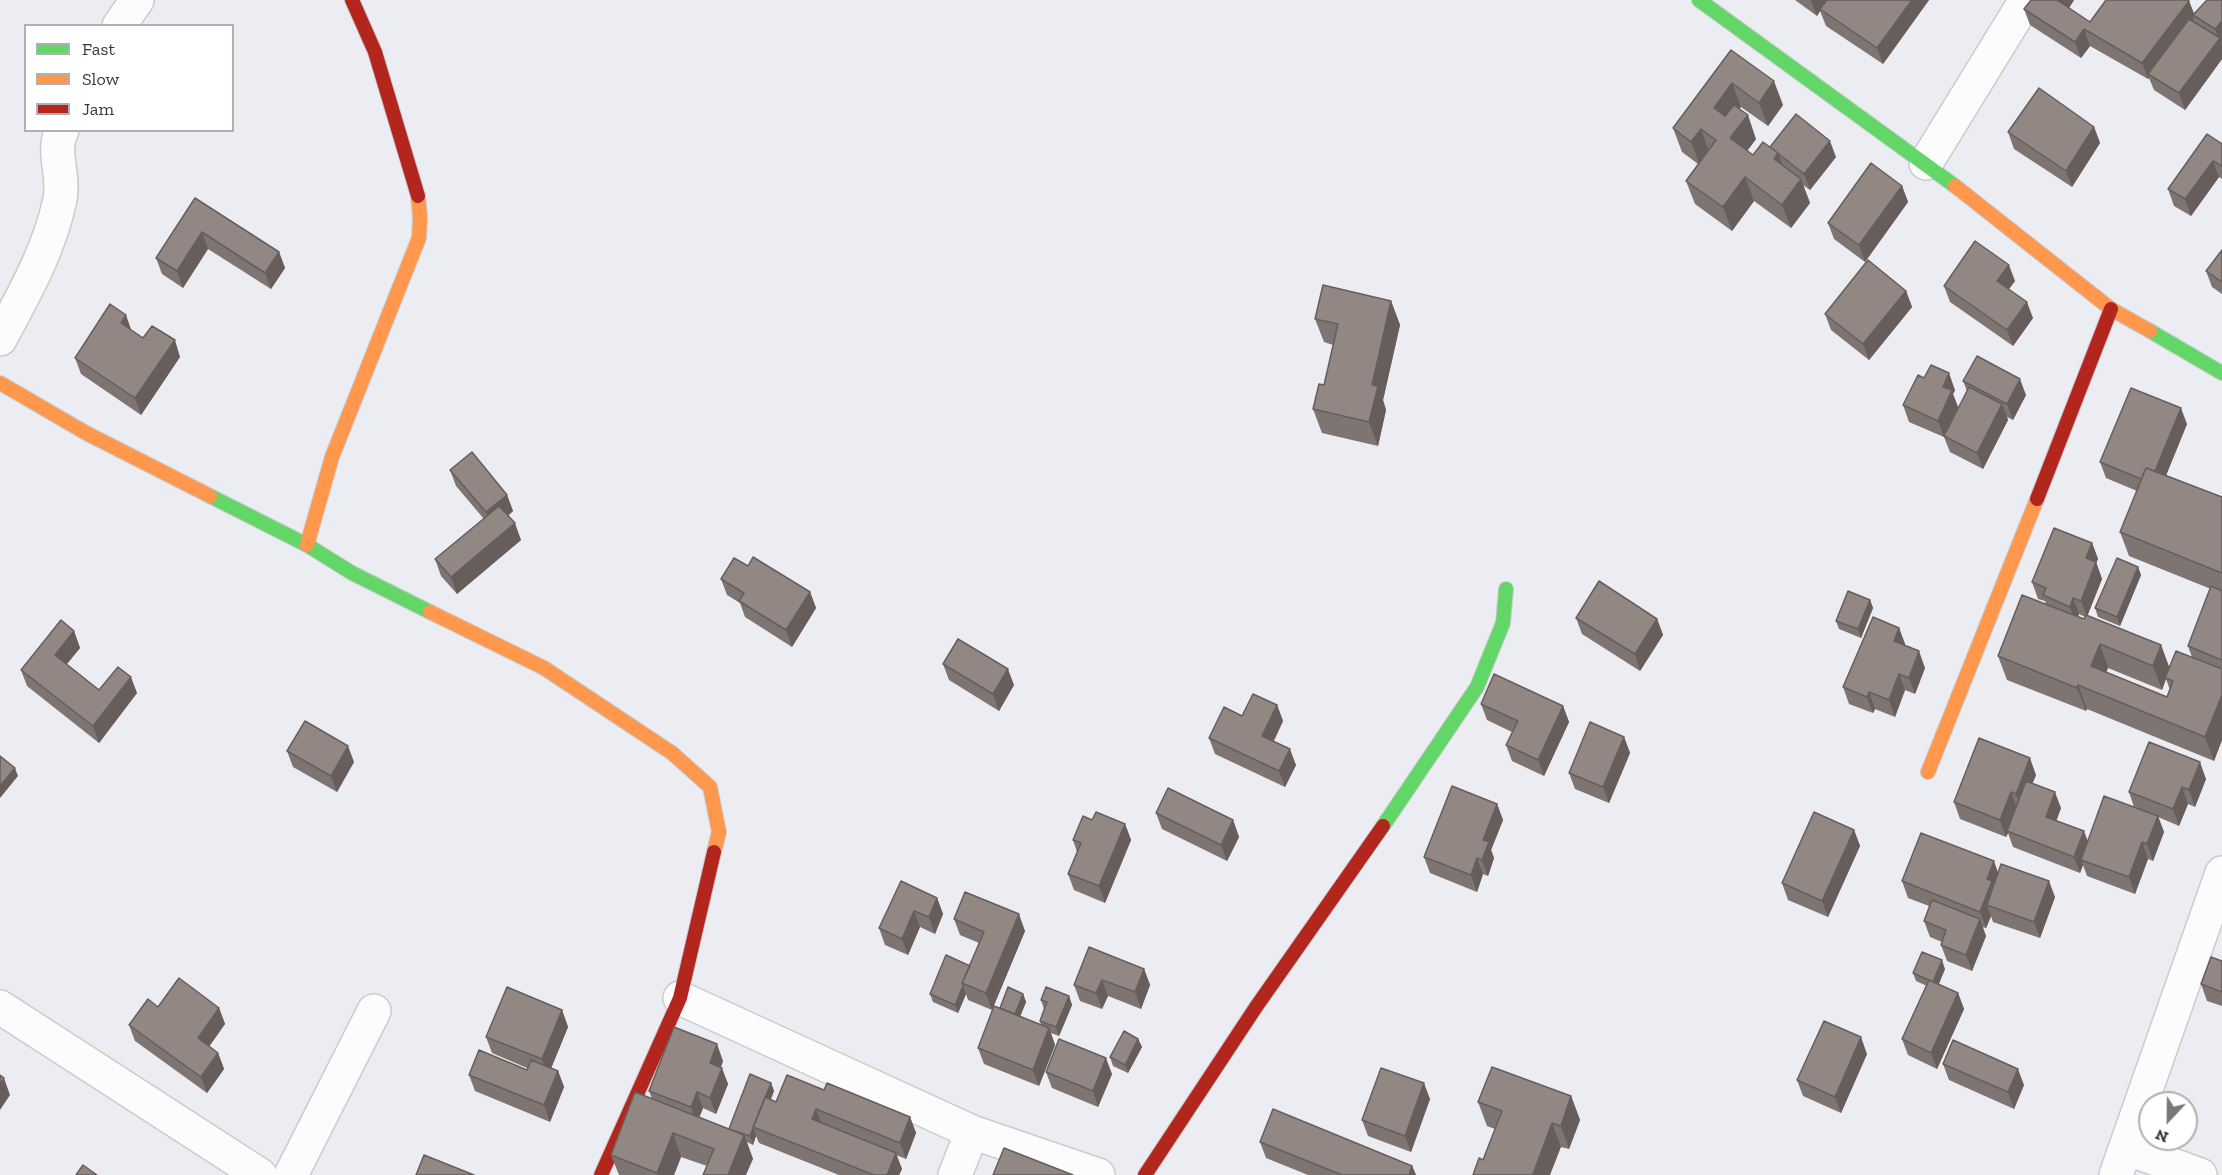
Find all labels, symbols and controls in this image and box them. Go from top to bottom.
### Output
legend [24,24,234,132]
text: Fast [82,38,115,60]
text: Slow [82,68,119,90]
text: Jam [82,98,114,120]
north arrow [2138,1091,2198,1151]
text: N [2153,1125,2171,1147]

